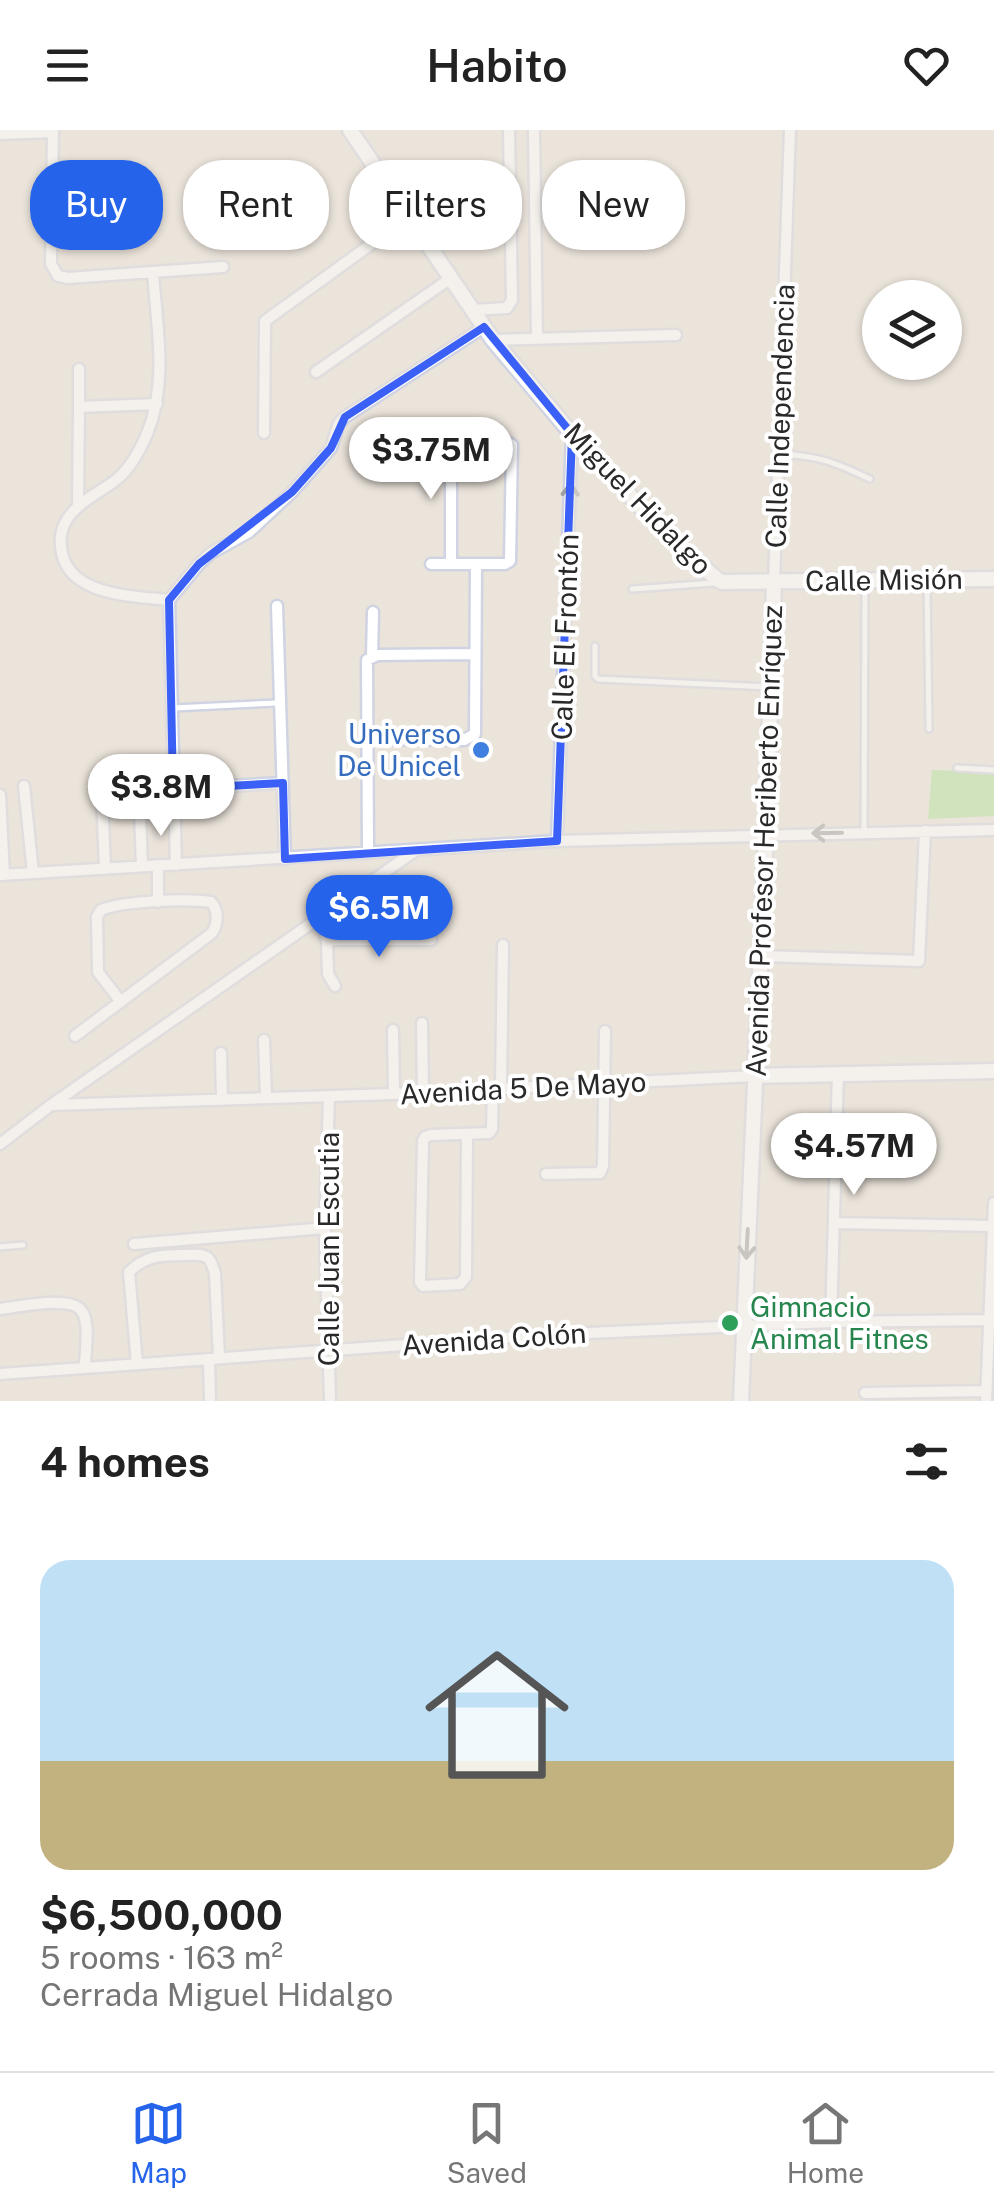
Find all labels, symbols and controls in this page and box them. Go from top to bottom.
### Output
icon: menu [40,38,95,93]
icon: heart [899,38,954,93]
text: Habito [426,39,568,92]
chip: Buy [30,160,163,250]
chip: Rent [183,160,329,250]
chip: Filters [349,160,522,250]
chip: New [542,160,685,250]
map controls [862,280,962,380]
button: layers [862,280,962,380]
street label: Calle Independencia [758,283,801,549]
street label: Miguel Hidalgo [558,416,719,581]
pin: $3.75M [350,417,512,502]
text: $3.75M [371,431,491,468]
one-way arrow [561,483,580,515]
street label: Calle El Frontón [544,533,585,741]
street label: Calle Misión [805,562,963,597]
street label: Avenida Profesor Heriberto Enríquez [739,604,788,1078]
place label: Universo De Unicel [337,717,461,782]
marker: Universo De Unicel [470,739,492,761]
pin: $3.8M [91,754,231,839]
text: $3.8M [110,768,212,805]
one-way arrow [811,824,844,842]
pin: $6.5M [309,875,449,960]
text: $6.5M [328,889,430,926]
street label: Avenida 5 De Mayo [399,1065,647,1110]
pin: $4.57M [773,1113,935,1198]
text: $4.57M [793,1127,915,1164]
street label: Calle Juan Escutia [312,1132,345,1366]
one-way arrow [737,1227,756,1259]
place label: Gimnacio Animal Fitnes [750,1290,929,1355]
marker: Gimnacio Animal Fitnes [719,1312,741,1334]
street label: Avenida Colón [401,1316,587,1361]
icon: filters [899,1434,954,1489]
text: 4 homes [40,1437,210,1486]
icon: home [407,1625,587,1805]
text: $6,500,000 [40,1890,283,1939]
text: 5 rooms · 163 m² [40,1939,283,1976]
text: Cerrada Miguel Hidalgo [40,1976,393,2013]
tab: Map [130,2096,187,2189]
tab: Saved [447,2096,527,2189]
tab: Home [787,2096,864,2189]

